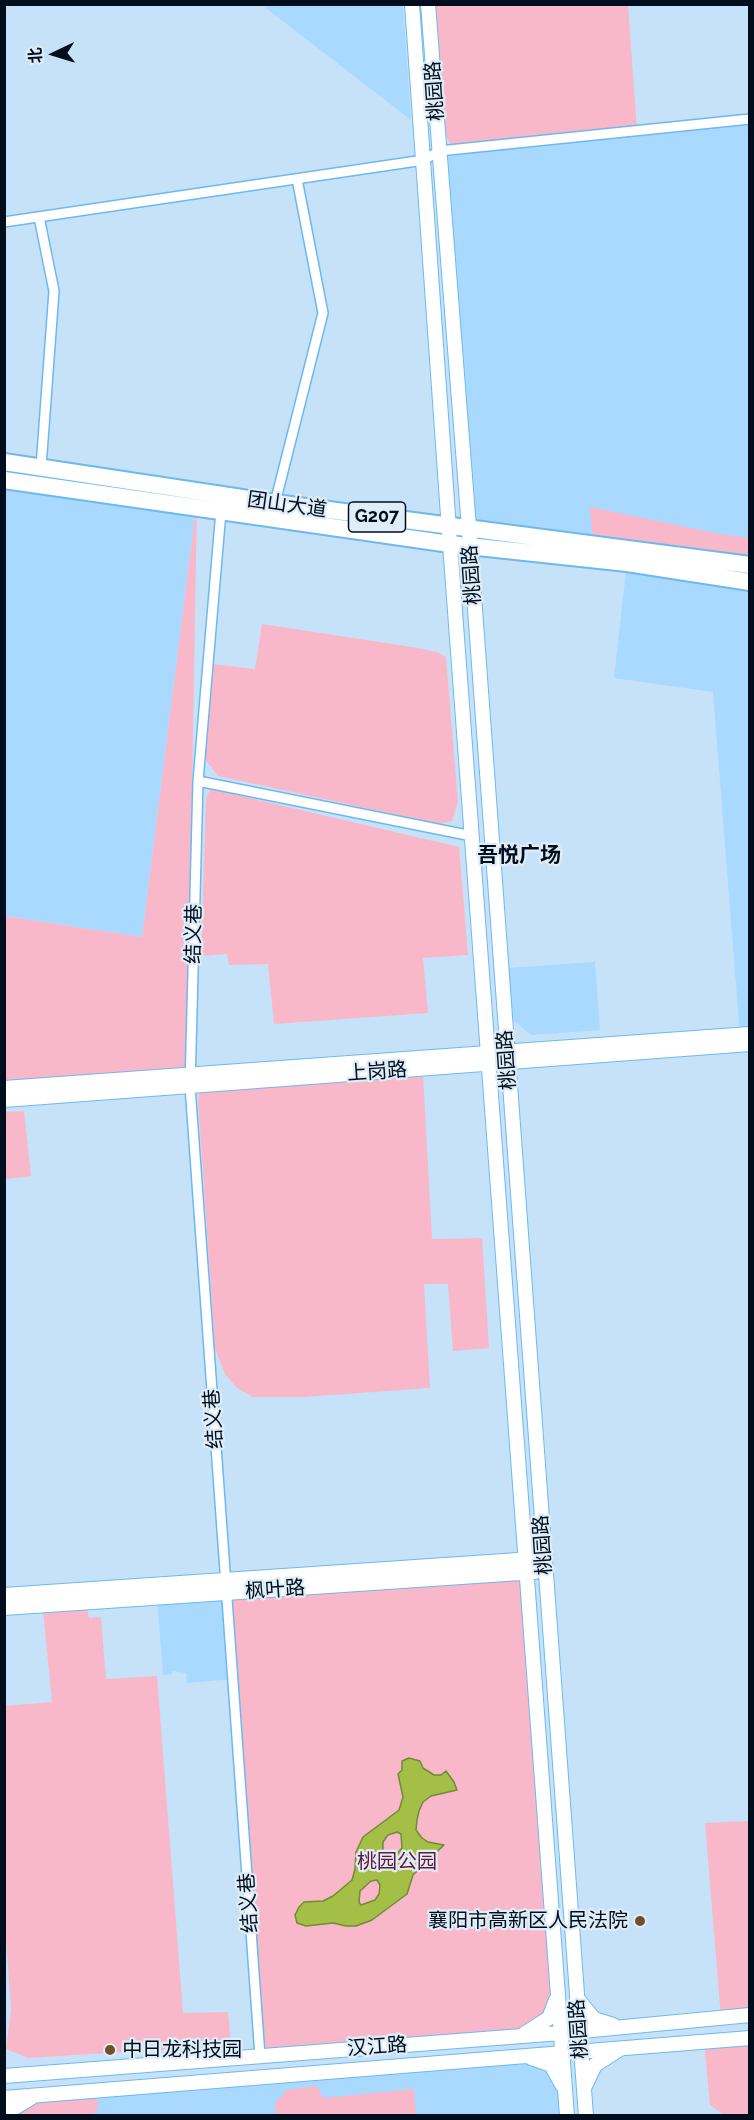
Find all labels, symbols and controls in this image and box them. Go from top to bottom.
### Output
north arrow [24,24,84,84]
text: 北 [26,47,46,64]
street label: 桃园路 [421,60,449,122]
street label: 团山大道 [246,488,328,522]
road number: G207 [348,502,406,532]
street label: 桃园路 [458,544,486,606]
district label: 吾悦广场 [477,843,561,869]
street label: 结义巷 [181,904,207,964]
street label: 桃园路 [493,1029,521,1091]
street label: 上岗路 [346,1058,408,1086]
street label: 结义巷 [200,1388,228,1450]
street label: 桃园路 [529,1514,557,1576]
street label: 枫叶路 [244,1576,306,1604]
park label: 桃园公园 [357,1850,437,1874]
street label: 结义巷 [235,1872,263,1934]
place label: 襄阳市高新区人民法院 [428,1909,628,1933]
marker: 襄阳市高新区人民法院 [633,1914,647,1928]
street label: 桃园路 [565,1998,593,2060]
street label: 汉江路 [346,2033,408,2061]
place label: 中日龙科技园 [122,2038,242,2062]
marker: 中日龙科技园 [103,2043,117,2057]

